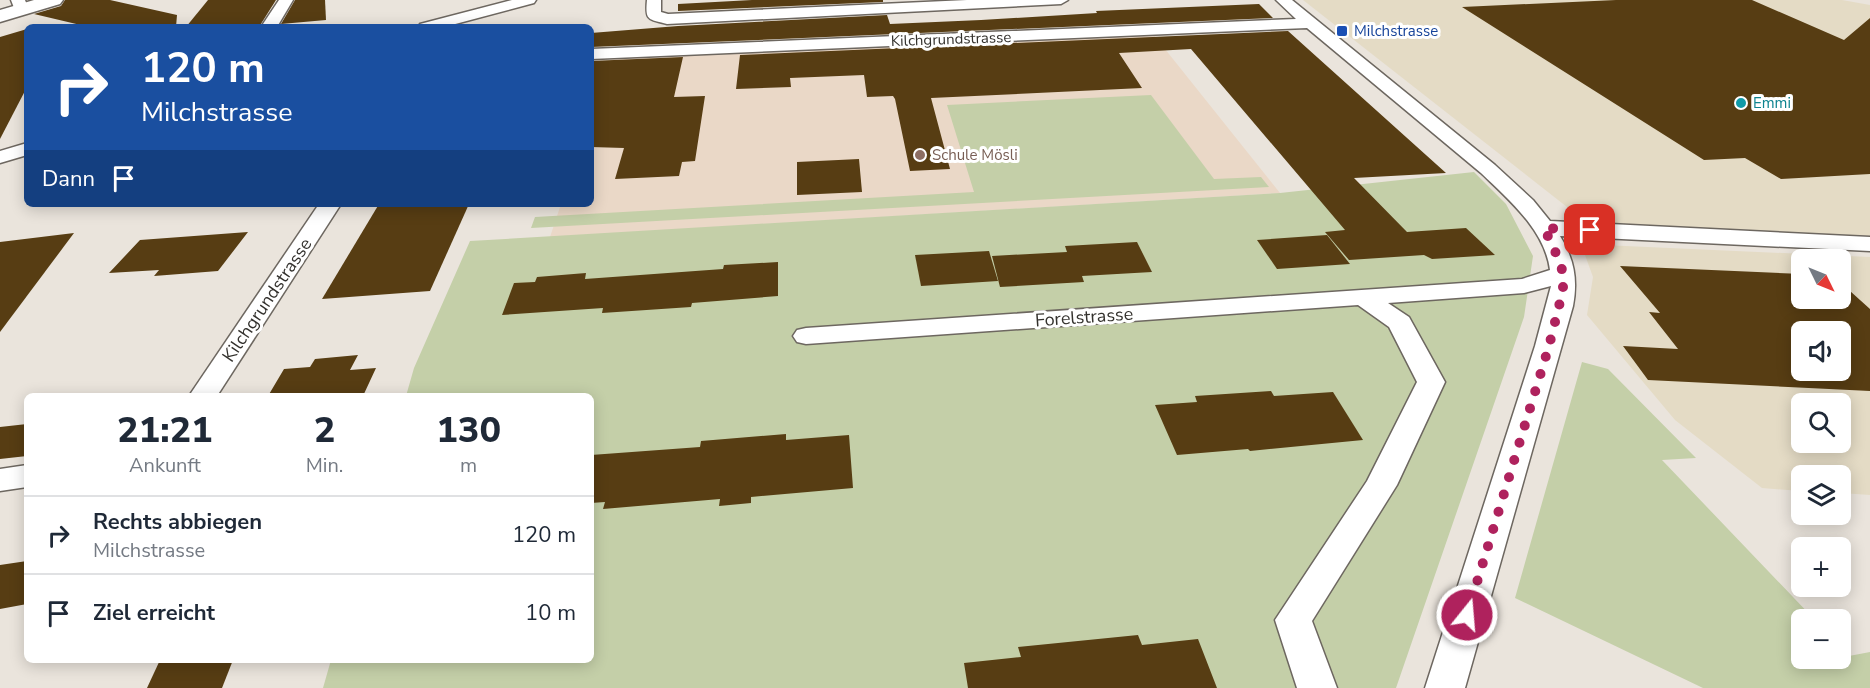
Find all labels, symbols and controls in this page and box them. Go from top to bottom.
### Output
place label: Milchstrasse [1354,21,1438,41]
marker: Milchstrasse [1335,24,1349,38]
street label: Kilchgrundstrasse [890,27,1012,51]
text: 120 m [141,40,265,97]
icon: right [42,48,120,126]
place label: Emmi [1753,93,1791,113]
text: Milchstrasse [141,94,293,131]
marker: Emmi [1734,96,1748,110]
place label: Schule Mösli [932,145,1018,165]
marker: Schule Mösli [913,148,927,162]
icon: arrive [107,162,140,195]
text: Dann [42,164,95,194]
pin [1564,204,1615,255]
icon: arrive [1573,213,1606,246]
street label: Kilchgrundstrasse [217,233,317,367]
north arrow [1791,249,1851,309]
map controls [1791,249,1851,669]
street label: Forelstrasse [1034,302,1134,332]
button: sound [1791,321,1851,381]
button: search [1791,393,1851,453]
text: 21:21 [117,406,213,455]
text: 2 [314,406,335,455]
text: 130 [436,406,501,455]
text: Ankunft [129,452,201,479]
text: Min. [306,452,343,479]
text: m [460,452,477,479]
button: layers [1791,465,1851,525]
text: Rechts abbiegen [93,507,262,537]
icon: right [42,519,75,552]
text: 120 m [512,520,576,550]
text: Milchstrasse [93,537,205,564]
button: + [1791,537,1851,597]
position arrow [1435,583,1499,647]
icon: arrive [42,597,75,630]
text: Ziel erreicht [93,598,215,628]
text: 10 m [525,598,576,628]
button: − [1791,609,1851,669]

